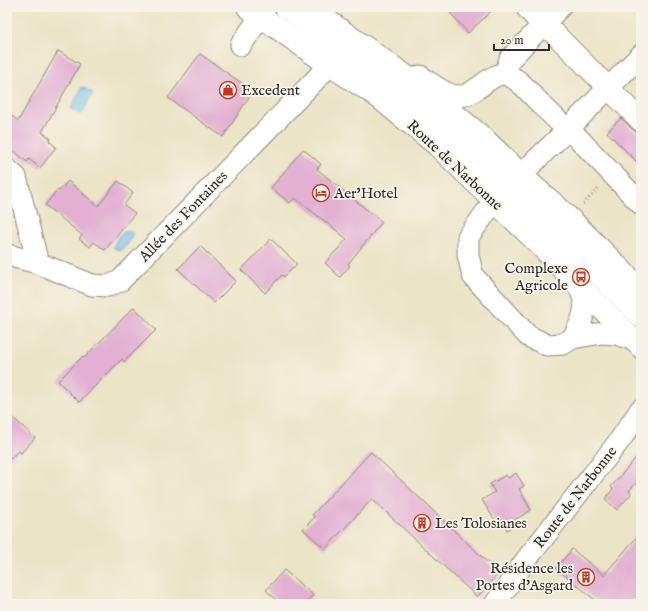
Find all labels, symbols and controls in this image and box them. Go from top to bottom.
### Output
scale bar [494,26,549,52]
text: 20 m [500,33,523,48]
shop icon: Excedent [218,80,238,100]
place label: Excedent [241,81,300,100]
street label: Route de Narbonne [403,116,507,215]
street label: Allée des Fontaines [134,167,232,267]
hotel icon: Aer'Hotel [311,183,331,203]
place label: Aer'Hotel [333,184,398,203]
place label: Complexe Agricole [505,259,568,295]
bus stop icon: Complexe Agricole [571,267,591,287]
street label: Route de Narbonne [530,442,621,552]
building icon: Les Tolosianes [412,513,432,533]
place label: Les Tolosianes [435,514,527,533]
place label: Résidence les Portes d'Asgard [475,559,574,595]
building icon: Résidence les Portes d'Asgard [576,567,596,587]

